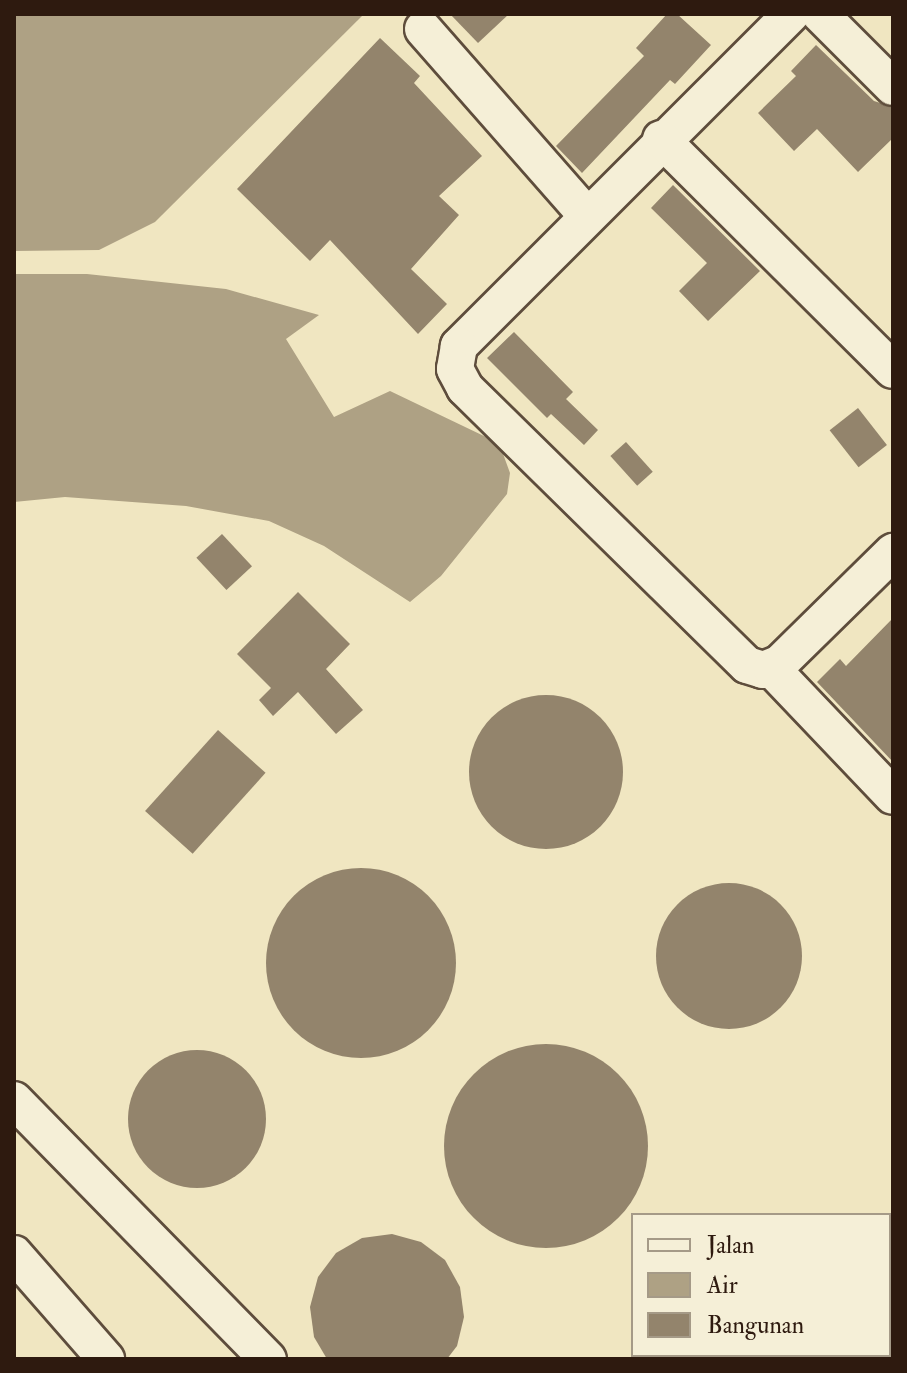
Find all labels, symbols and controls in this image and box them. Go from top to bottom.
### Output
legend [631,1213,891,1357]
text: Jalan [707,1230,754,1261]
text: Air [707,1270,738,1301]
text: Bangunan [707,1310,804,1341]

